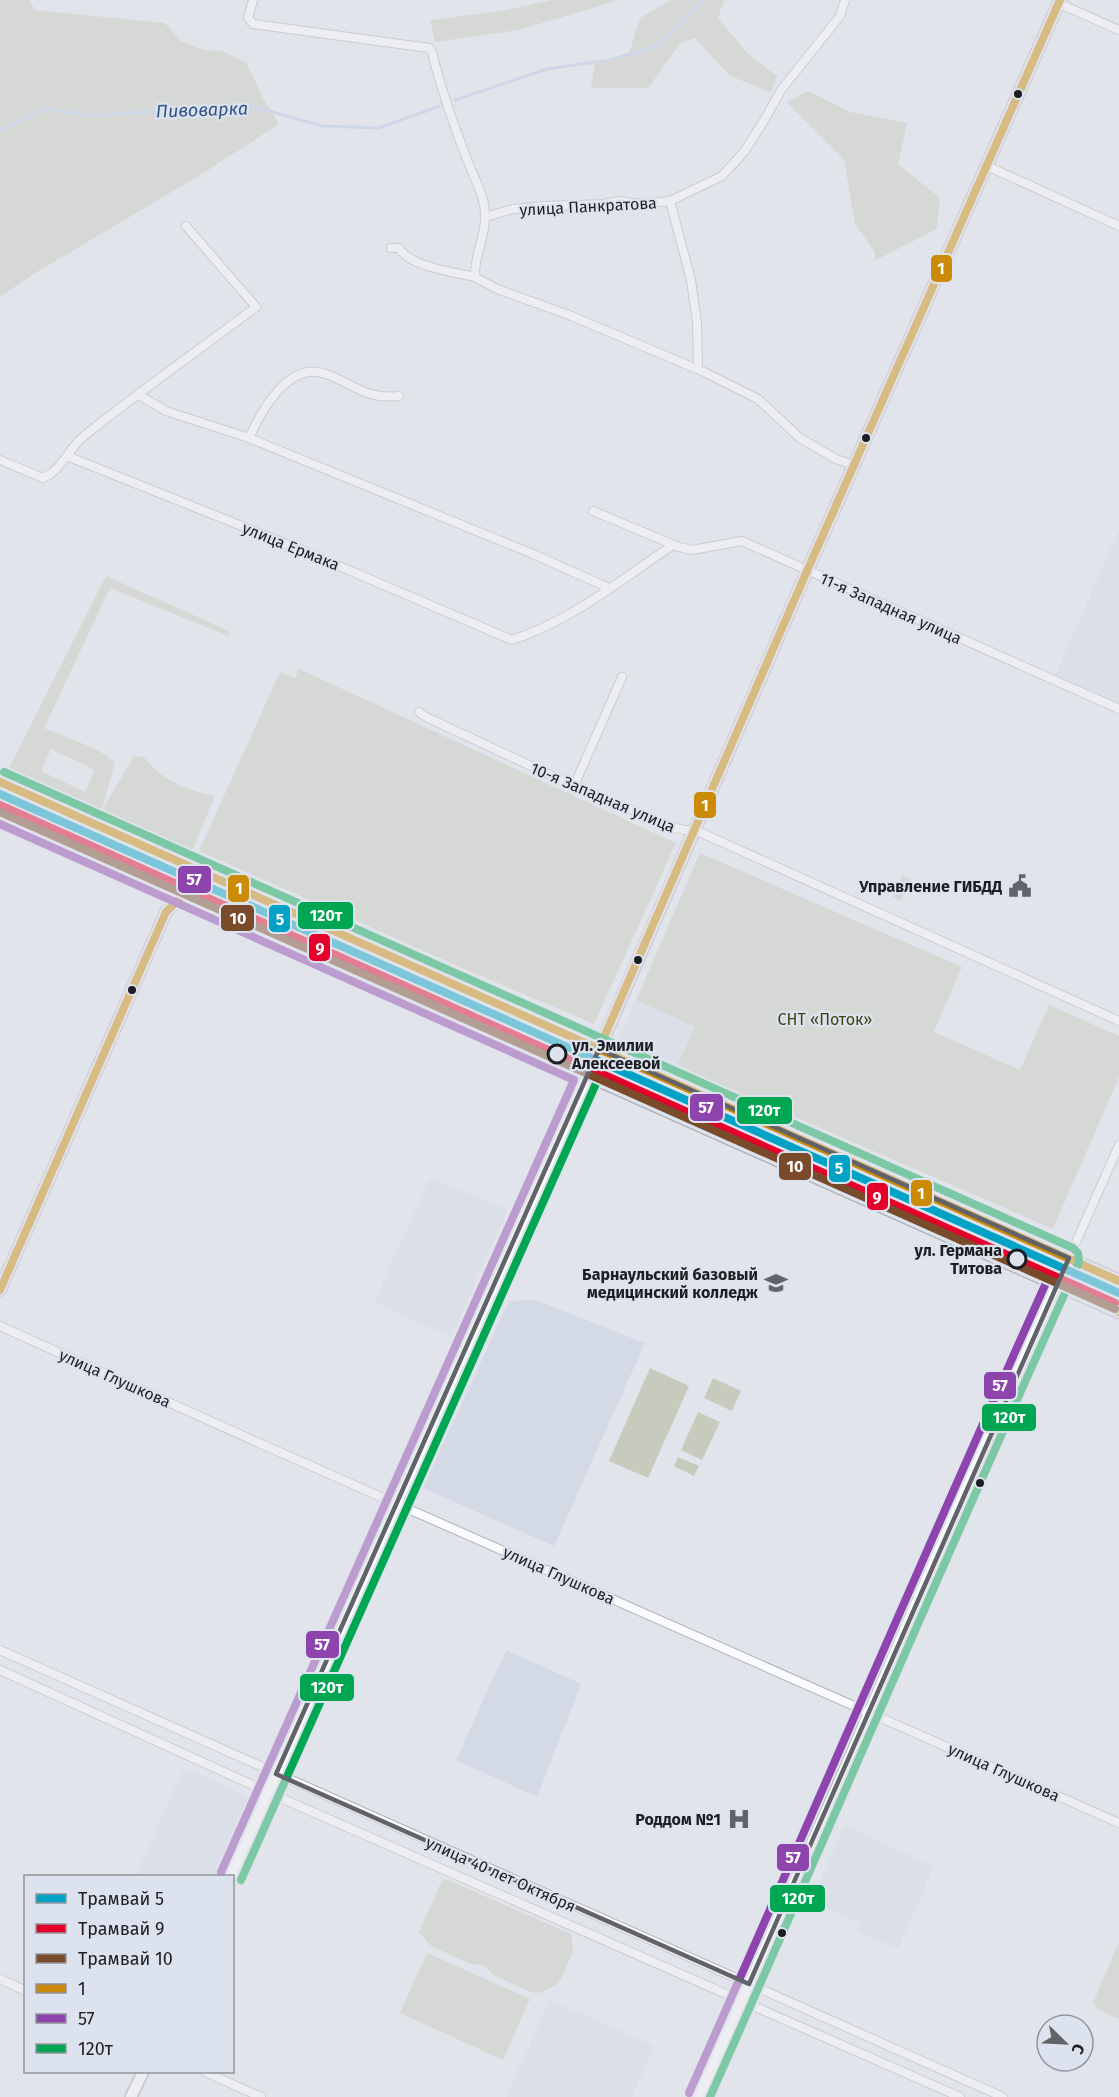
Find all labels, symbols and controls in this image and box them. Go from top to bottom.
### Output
unlabelled marker [1012,88,1024,100]
water label: Пивоварка [155,97,249,123]
street label: улица Панкратова [519,193,657,220]
line badge: 1 [930,254,953,283]
text: 1 [937,259,945,278]
unlabelled marker [860,432,872,444]
street label: улица Ермака [239,518,342,575]
street label: 11-я Западная улица [817,569,964,648]
street label: 10-я Западная улица [528,758,678,836]
line badge: 1 [693,791,717,819]
text: 1 [701,796,709,815]
line badge: 57 [177,865,212,894]
text: 57 [186,870,202,889]
public building icon: Управление ГИБДД [1007,873,1033,899]
line badge: 1 [227,874,250,903]
place label: Управление ГИБДД [858,877,1002,896]
text: 1 [235,879,243,898]
line badge: 120т [297,901,354,930]
line badge: 10 [220,904,255,932]
line badge: 5 [268,904,291,933]
text: 120т [310,906,343,925]
text: 10 [230,909,246,928]
text: 5 [276,910,285,929]
line badge: 9 [308,933,331,962]
text: 9 [316,939,325,958]
unlabelled marker [632,954,644,966]
unlabelled marker [126,984,138,996]
park label: СНТ «Поток» [778,1010,872,1029]
place label: ул. Эмилии Алексеевой [571,1036,661,1073]
marker: ул. Эмилии Алексеевой [547,1044,567,1064]
line badge: 57 [689,1093,724,1122]
line badge: 120т [736,1096,793,1125]
text: 57 [698,1098,714,1117]
text: 120т [748,1101,781,1120]
line badge: 10 [778,1152,812,1181]
line badge: 5 [828,1154,851,1183]
text: 10 [787,1157,803,1176]
text: 5 [835,1159,844,1178]
line badge: 1 [910,1179,933,1207]
line badge: 9 [866,1182,889,1211]
text: 1 [917,1184,925,1203]
text: 9 [873,1188,882,1207]
place label: ул. Германа Титова [914,1241,1002,1278]
marker: ул. Германа Титова [1007,1249,1027,1269]
place label: Барнаульский базовый медицинский колледж [582,1265,759,1302]
school or university icon: Барнаульский базовый медицинский колледж [763,1270,789,1296]
street label: улица Глушкова [56,1345,174,1412]
line badge: 57 [983,1371,1017,1400]
text: 57 [992,1376,1008,1395]
line badge: 120т [981,1403,1037,1432]
text: 120т [993,1408,1026,1427]
unlabelled marker [974,1477,986,1489]
street label: улица Глушкова [500,1542,618,1609]
line badge: 57 [305,1630,340,1659]
text: 57 [314,1635,330,1654]
line badge: 120т [299,1673,355,1702]
text: 120т [311,1678,344,1697]
street label: улица Глушкова [945,1739,1063,1806]
hospital icon: Роддом №1 [726,1806,752,1832]
place label: Роддом №1 [635,1810,721,1829]
street label: улица 40 лет Октября [423,1833,579,1916]
line badge: 57 [776,1843,810,1872]
text: 57 [785,1848,801,1867]
legend [24,1875,234,2073]
line badge: 120т [769,1884,826,1913]
text: Трамвай 5 [78,1888,164,1910]
text: 120т [782,1889,815,1908]
text: Трамвай 9 [78,1918,164,1940]
unlabelled marker [776,1927,788,1939]
text: Трамвай 10 [78,1948,173,1970]
text: 1 [78,1978,86,2000]
text: 57 [78,2008,95,2030]
north arrow [1035,2013,1095,2073]
text: 120т [78,2038,114,2060]
text: С [1067,2041,1089,2058]

